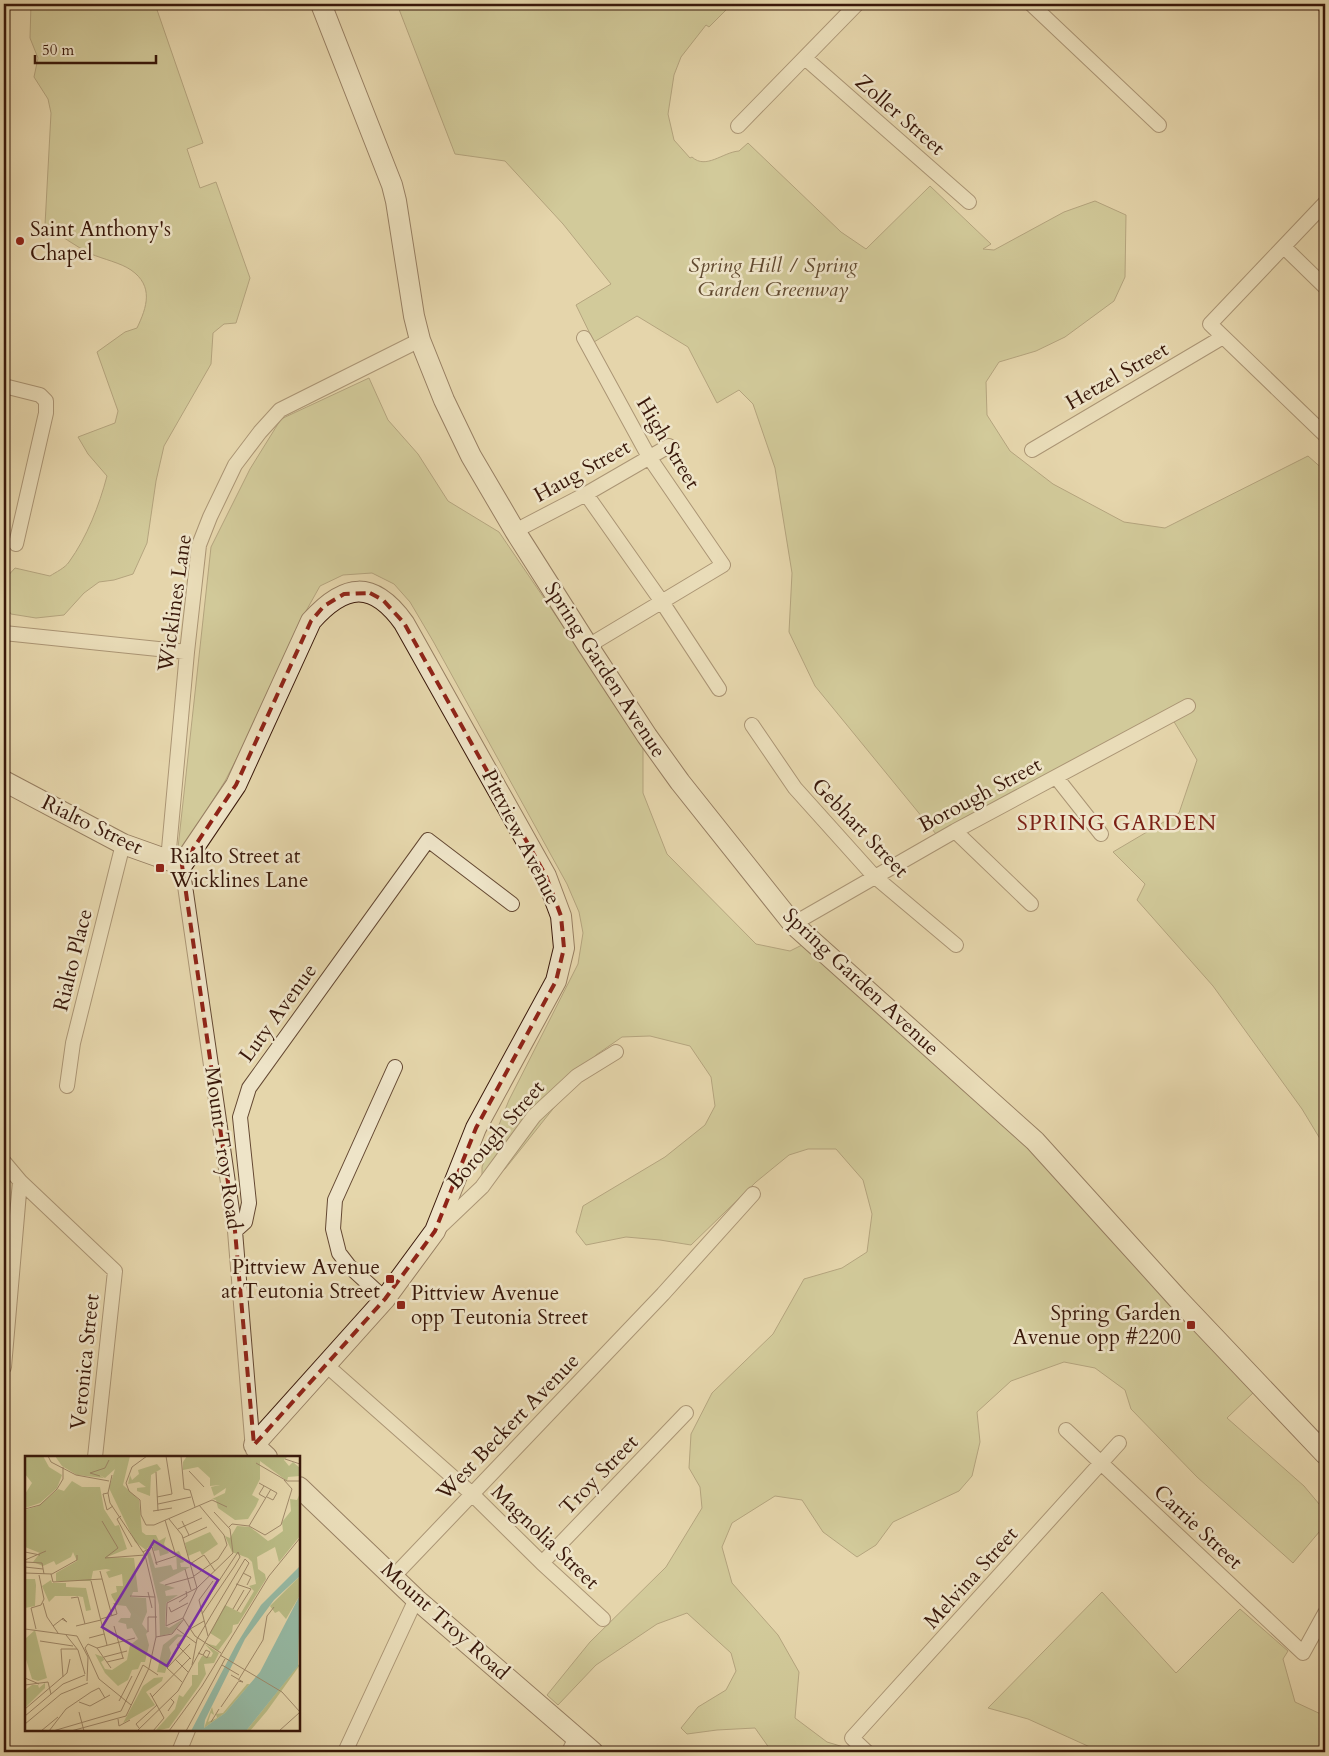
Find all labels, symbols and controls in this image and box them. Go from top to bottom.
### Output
scale bar [35,32,156,64]
text: 50 m [42,40,74,60]
street label: Zoller Street [849,68,951,162]
place label: Saint Anthony's Chapel [30,215,171,268]
marker: Saint Anthony's Chapel [14,235,26,247]
park label: Spring Hill / Spring Garden Greenway [688,251,858,304]
street label: Hetzel Street [1060,335,1174,417]
street label: High Street [629,391,707,495]
street label: Haug Street [529,432,636,509]
street label: Wicklines Lane [151,532,199,675]
street label: Spring Garden Avenue [537,576,673,764]
street label: Borough Street [913,750,1047,840]
street label: Pittview Avenue [474,764,568,910]
street label: Gebhart Street [805,772,915,885]
street label: Rialto Street [37,788,148,862]
district label: SPRING GARDEN [1017,808,1217,838]
place label: Rialto Street at Wicklines Lane [169,842,309,895]
marker: Rialto Street at Wicklines Lane [154,862,166,874]
street label: Spring Garden Avenue [776,902,946,1062]
street label: Rialto Place [46,906,100,1014]
street label: Luty Avenue [232,958,324,1068]
street label: Mount Troy Road [197,1065,249,1231]
street label: Borough Street [441,1074,552,1196]
place label: Pittview Avenue at Teutonia Street [221,1253,380,1306]
marker: Pittview Avenue at Teutonia Street [384,1273,396,1285]
place label: Pittview Avenue opp Teutonia Street [411,1279,588,1332]
street label: Veronica Street [63,1292,107,1431]
marker: Pittview Avenue opp Teutonia Street [395,1299,407,1311]
place label: Spring Garden Avenue opp #2200 [1013,1299,1181,1352]
marker: Spring Garden Avenue opp #2200 [1185,1319,1197,1331]
street label: West Beckert Avenue [429,1347,586,1508]
street label: Troy Street [553,1428,645,1522]
inset map [25,1456,300,1731]
street label: Magnolia Street [484,1478,606,1596]
street label: Carrie Street [1147,1478,1249,1576]
street label: Melvina Street [917,1520,1025,1635]
street label: Mount Troy Road [374,1555,516,1687]

